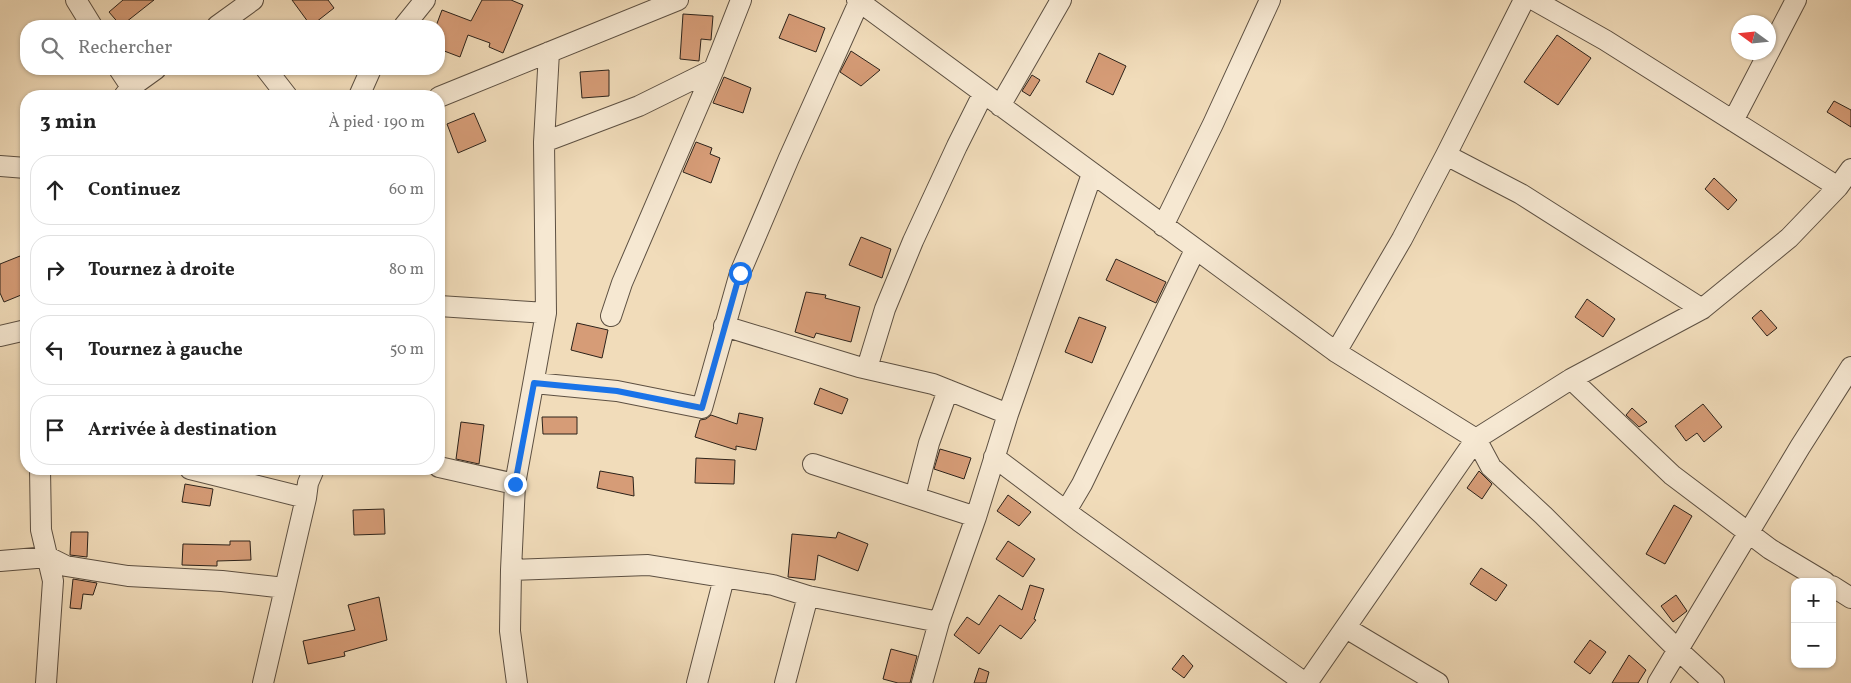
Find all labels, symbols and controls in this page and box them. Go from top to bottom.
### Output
north arrow [1731,15,1776,60]
search box [20,20,445,75]
icon: search [38,34,66,62]
text: Rechercher [78,35,172,61]
text: 3 min [40,108,96,137]
text: À pied · 190 m [329,112,425,134]
icon: ahead [41,176,69,204]
text: Continuez [88,177,180,203]
text: 60 m [389,179,424,201]
icon: right [41,256,69,284]
text: Tournez à droite [88,257,235,283]
text: 80 m [389,259,424,281]
route start [729,262,752,285]
icon: left [41,336,69,364]
text: Tournez à gauche [88,337,243,363]
text: 50 m [390,339,424,361]
icon: arrive [41,416,69,444]
text: Arrivée à destination [88,417,277,443]
route end [504,473,527,496]
map controls [1791,578,1836,668]
button: + [1791,578,1836,623]
button: − [1791,623,1836,668]

